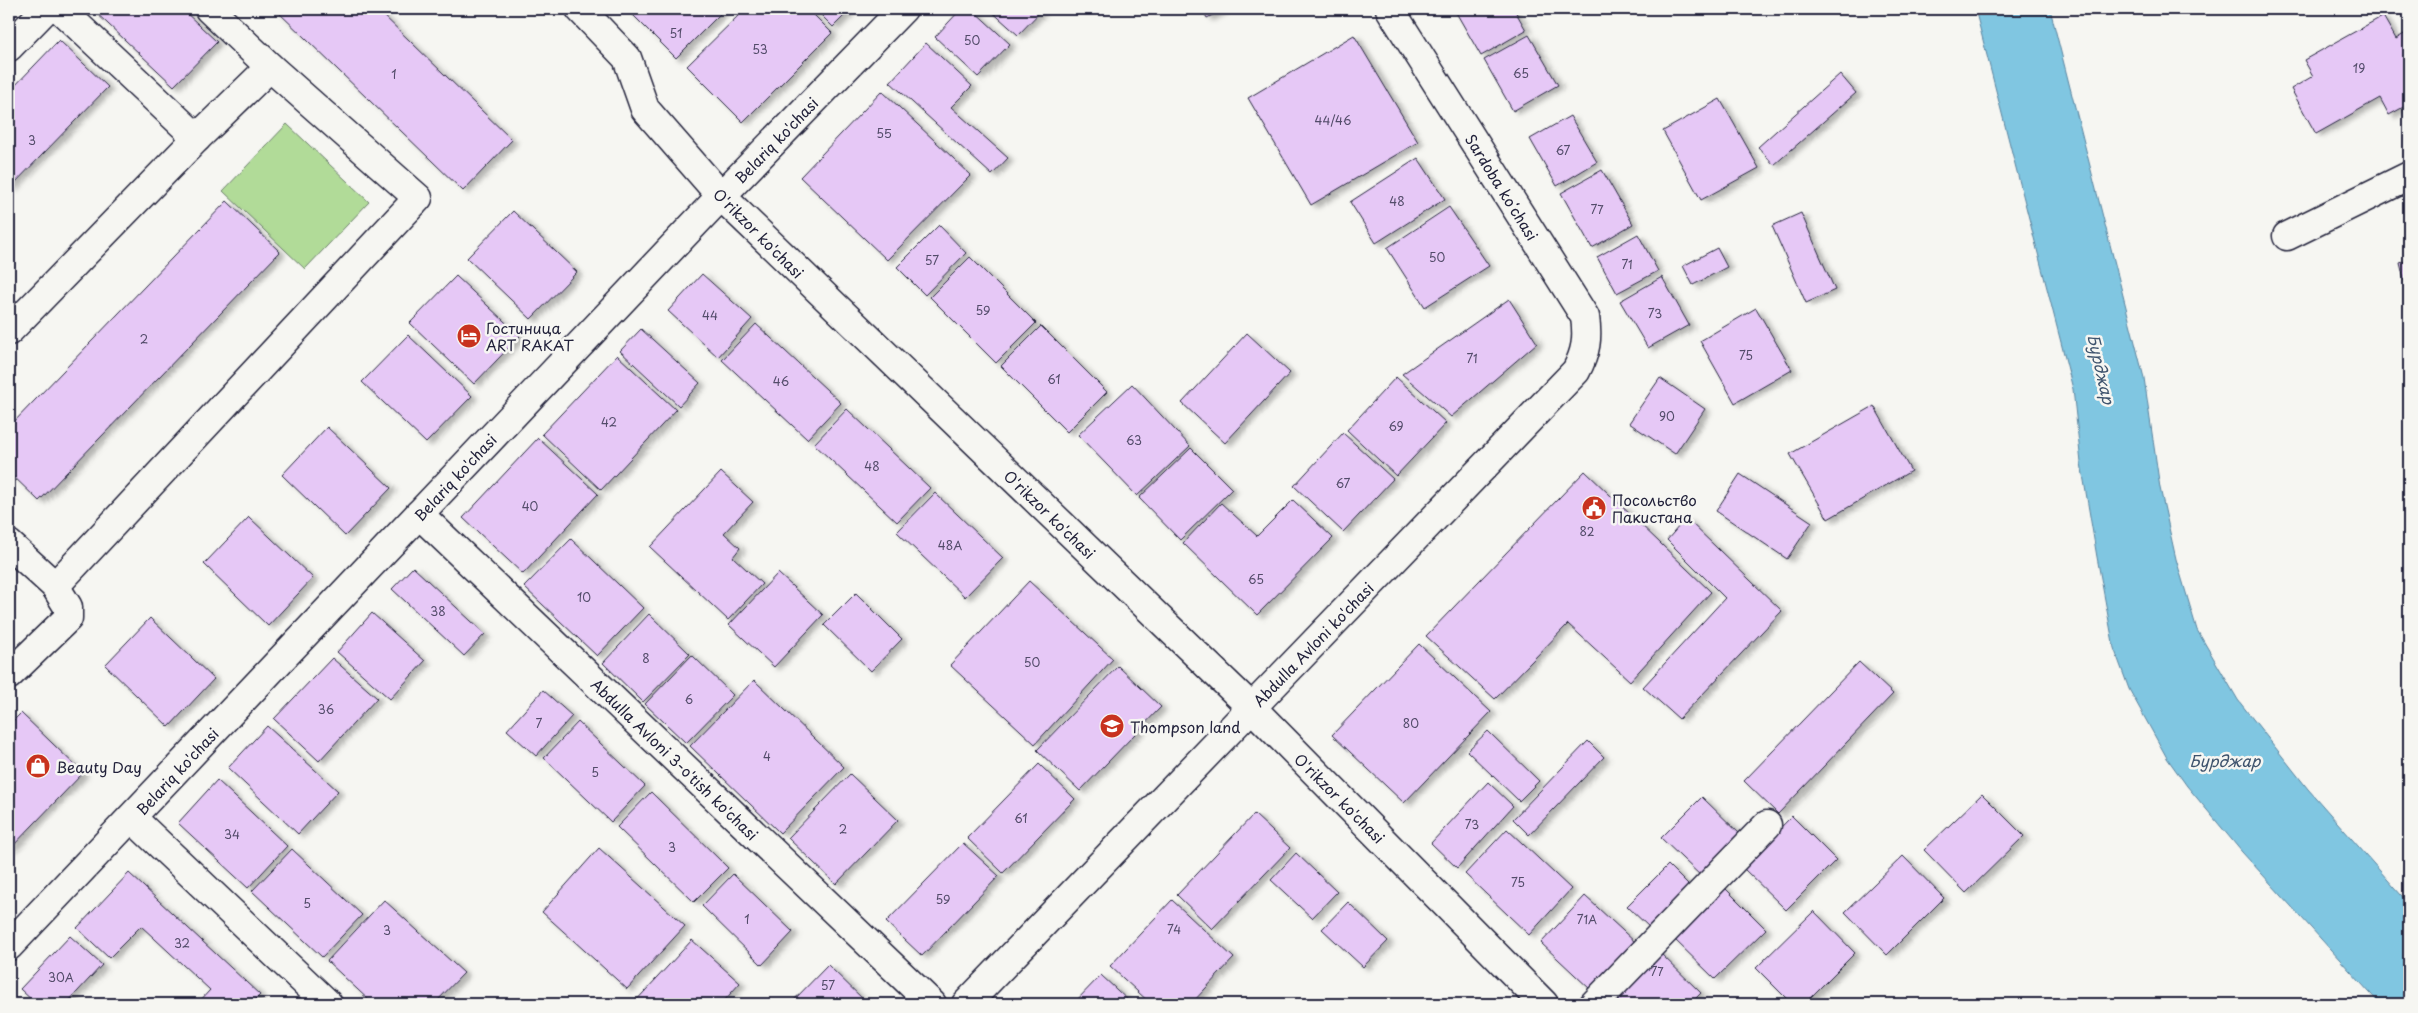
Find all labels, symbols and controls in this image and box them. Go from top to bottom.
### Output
house number: 51 [670,24,682,42]
house number: 50 [964,31,980,49]
house number: 53 [752,40,768,58]
house number: 19 [2353,59,2365,77]
house number: 65 [1513,64,1529,82]
house number: 1 [391,65,397,83]
street label: Belariq ko'chasi [729,92,823,188]
house number: 44/46 [1315,111,1351,129]
house number: 55 [876,124,892,142]
street label: Sardoba koʻchasi [1460,129,1544,245]
house number: 3 [28,131,36,149]
house number: 67 [1556,141,1571,159]
street label: O'rikzor ko'chasi [709,183,809,283]
house number: 48 [1389,192,1405,210]
house number: 77 [1590,200,1604,218]
house number: 50 [1429,248,1445,266]
house number: 57 [925,251,939,269]
house number: 71 [1621,255,1633,273]
house number: 59 [976,301,990,319]
house number: 73 [1648,304,1662,322]
house number: 44 [702,306,718,324]
place label: Гостиница ART RAKAT [486,316,575,356]
hotel icon: Гостиница ART RAKAT [456,323,482,349]
house number: 2 [140,330,148,348]
water label: Бурджар [2082,332,2122,408]
house number: 75 [1739,346,1753,364]
house number: 71 [1466,349,1478,367]
house number: 61 [1047,370,1061,388]
house number: 46 [773,372,789,390]
house number: 90 [1659,407,1675,425]
house number: 42 [601,413,617,431]
house number: 69 [1388,417,1404,435]
street label: Belariq ko'chasi [408,428,502,526]
house number: 63 [1126,431,1142,449]
house number: 48 [864,457,880,475]
street label: O'rikzor ko'chasi [999,464,1101,564]
house number: 67 [1336,474,1351,492]
place label: Посольство Пакистана [1612,488,1697,528]
public building icon: Посольство Пакистана [1581,495,1607,521]
house number: 40 [522,497,539,515]
house number: 82 [1580,522,1595,540]
house number: 48A [938,536,962,554]
house number: 65 [1248,570,1264,588]
street label: Abdulla Avloni ko'chasi [1247,577,1379,711]
house number: 10 [577,588,591,606]
house number: 38 [430,602,446,620]
house number: 8 [642,649,650,667]
house number: 50 [1024,653,1040,671]
street label: Abdulla Avloni 3-o'tish ko'chasi [586,673,764,845]
house number: 6 [685,690,693,708]
house number: 36 [318,700,334,718]
school or university icon: Thompson land [1099,713,1125,739]
house number: 7 [536,714,543,732]
house number: 80 [1403,714,1419,732]
place label: Thompson land [1130,715,1241,738]
street label: Belariq ko'chasi [130,722,224,820]
house number: 4 [763,747,771,765]
street label: O'rikzor ko'chasi [1290,748,1390,848]
water label: Бурджар [2190,748,2262,772]
shop icon: Beauty Day [25,753,51,779]
place label: Beauty Day [56,755,142,778]
house number: 5 [591,763,599,781]
house number: 61 [1014,809,1028,827]
house number: 73 [1465,815,1479,833]
house number: 2 [839,820,847,838]
house number: 34 [224,825,240,843]
house number: 3 [668,838,676,856]
house number: 75 [1511,873,1525,891]
house number: 59 [936,890,950,908]
house number: 5 [303,894,311,912]
house number: 1 [744,910,750,928]
house number: 71A [1577,910,1597,928]
house number: 74 [1167,920,1181,938]
house number: 3 [383,921,391,939]
house number: 32 [174,934,190,952]
house number: 77 [1650,962,1664,980]
house number: 30A [48,968,74,986]
house number: 57 [821,976,835,994]

